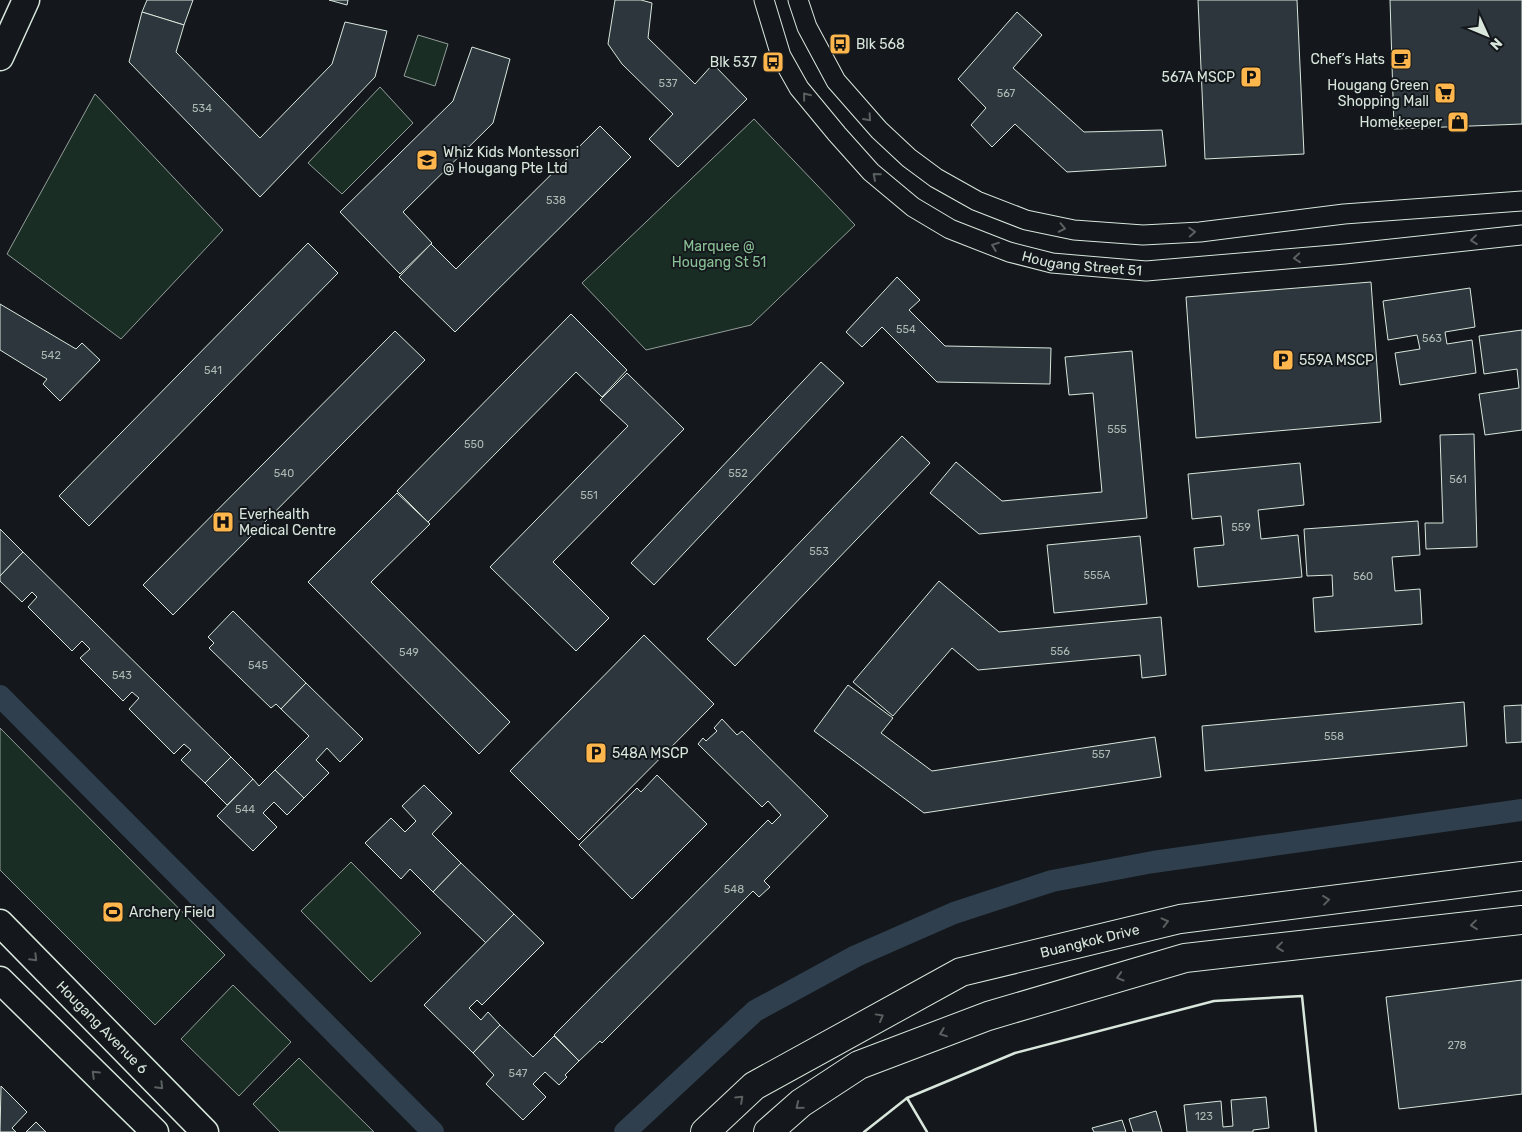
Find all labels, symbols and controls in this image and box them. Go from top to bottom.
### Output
north arrow [1462,10,1512,60]
bus stop icon: Blk 568 [828,32,852,56]
text: N [1486,34,1506,53]
place label: Blk 568 [856,36,905,53]
cafe icon: Chef’s Hats [1389,47,1413,71]
bus stop icon: Blk 537 [761,50,785,74]
place label: Chef’s Hats [1310,51,1385,68]
place label: Blk 537 [710,54,757,71]
parking icon: 567A MSCP [1239,65,1263,89]
place label: 567A MSCP [1162,69,1235,86]
house number: 537 [659,77,678,90]
place label: Hougang Green Shopping Mall [1327,77,1429,110]
supermarket icon: Hougang Green Shopping Mall [1433,81,1457,105]
house number: 567 [997,87,1016,100]
one-way arrow [803,93,811,102]
house number: 534 [192,102,212,115]
shop icon: Homekeeper [1446,110,1470,134]
one-way arrow [862,112,871,121]
place label: Homekeeper [1360,114,1443,131]
place label: Whiz Kids Montessori @ Hougang Pte Ltd [443,144,579,177]
school or university icon: Whiz Kids Montessori @ Hougang Pte Ltd [415,148,439,172]
one-way arrow [873,173,882,181]
house number: 538 [546,194,566,207]
one-way arrow [1057,222,1066,233]
one-way arrow [1188,227,1196,238]
one-way arrow [1469,234,1477,245]
park label: Marquee @ Hougang St 51 [672,238,766,271]
one-way arrow [991,242,1000,252]
street label: Hougang Street 51 [1020,248,1142,280]
one-way arrow [1292,252,1300,263]
house number: 554 [896,323,916,336]
house number: 563 [1422,332,1442,345]
parking icon: 559A MSCP [1271,348,1295,372]
house number: 542 [41,349,61,362]
place label: 559A MSCP [1299,352,1374,369]
house number: 541 [204,364,222,377]
house number: 555 [1107,423,1127,436]
house number: 550 [464,438,484,451]
house number: 540 [274,467,294,480]
house number: 552 [728,467,748,480]
house number: 561 [1449,473,1467,486]
house number: 551 [580,489,598,502]
place label: Everhealth Medical Centre [239,506,336,539]
hospital icon: Everhealth Medical Centre [211,510,235,534]
house number: 559 [1231,521,1251,534]
house number: 553 [809,545,829,558]
house number: 555A [1084,569,1111,582]
house number: 560 [1353,570,1373,583]
house number: 556 [1050,645,1070,658]
house number: 549 [399,646,419,659]
house number: 545 [248,659,268,672]
house number: 543 [112,669,132,682]
house number: 558 [1324,730,1344,743]
parking icon: 548A MSCP [584,741,608,765]
place label: 548A MSCP [612,745,689,762]
house number: 557 [1092,748,1111,761]
house number: 544 [235,803,255,816]
house number: 548 [724,883,744,896]
one-way arrow [1322,895,1330,906]
sports icon: Archery Field [101,900,125,924]
place label: Archery Field [129,904,215,921]
one-way arrow [1161,917,1170,928]
one-way arrow [1469,919,1477,930]
street label: Buangkok Drive [1039,921,1141,962]
one-way arrow [1275,941,1283,952]
one-way arrow [28,952,37,961]
one-way arrow [1117,971,1125,981]
street label: Hougang Avenue 6 [53,978,151,1078]
one-way arrow [875,1013,884,1023]
one-way arrow [939,1027,947,1037]
house number: 278 [1447,1039,1467,1052]
house number: 547 [509,1067,528,1080]
one-way arrow [92,1071,101,1080]
one-way arrow [155,1081,164,1090]
one-way arrow [735,1096,744,1105]
one-way arrow [795,1101,804,1110]
house number: 123 [1195,1110,1213,1123]

